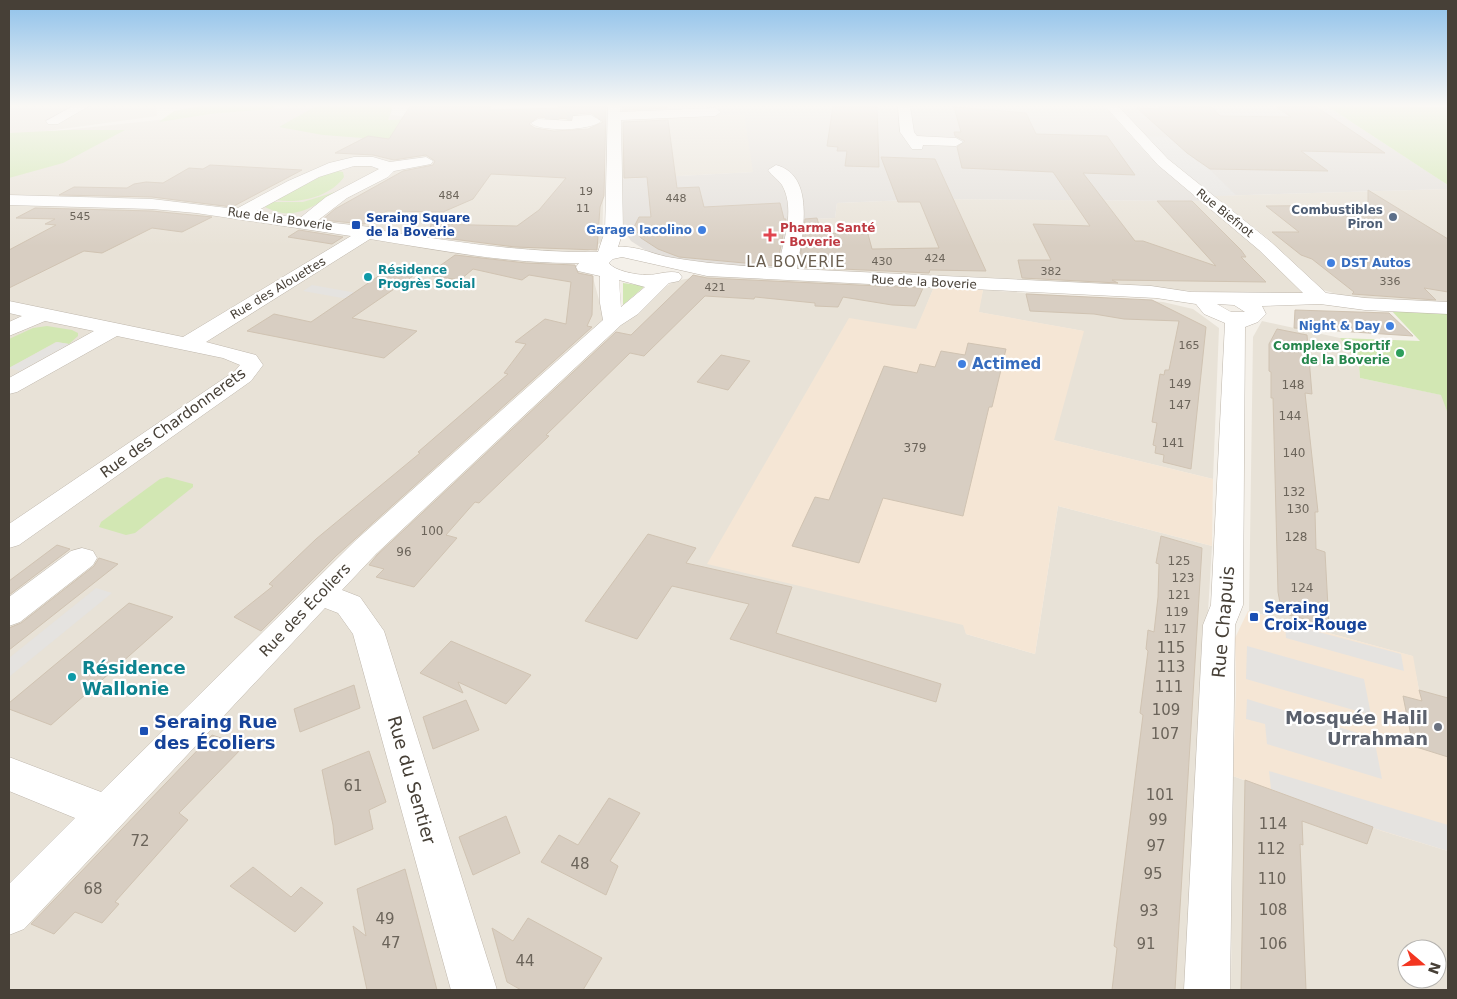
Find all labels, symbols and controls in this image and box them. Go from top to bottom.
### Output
house number: 19 [579,185,593,198]
street label: Rue Biefnot [1194,186,1257,240]
house number: 484 [439,189,460,202]
house number: 448 [666,192,687,205]
house number: 11 [576,202,590,215]
place label: Combustibles Piron [1291,203,1383,231]
street label: Rue de la Boverie [227,205,333,233]
house number: 545 [70,210,91,223]
place label: Seraing Square de la Boverie [366,211,470,239]
marker: Combustibles Piron [1387,211,1399,223]
marker: Seraing Square de la Boverie [350,219,362,231]
place label: Pharma Santé - Boverie [780,221,875,249]
place label: Garage Iacolino [586,223,692,237]
marker: Garage Iacolino [696,224,708,236]
marker: Pharma Santé - Boverie [764,229,776,241]
house number: 424 [925,252,946,265]
district label: LA BOVERIE [746,253,846,271]
street label: Rue des Alouettes [228,254,328,322]
house number: 430 [872,255,893,268]
place label: DST Autos [1341,256,1411,270]
marker: DST Autos [1325,257,1337,269]
place label: Résidence Progrès Social [378,263,475,291]
house number: 382 [1041,265,1062,278]
marker: Résidence Progrès Social [362,271,374,283]
street label: Rue de la Boverie [871,272,977,292]
house number: 336 [1380,275,1401,288]
house number: 421 [705,281,726,294]
place label: Night & Day [1299,319,1380,333]
marker: Night & Day [1384,320,1396,332]
house number: 165 [1179,339,1200,352]
place label: Complexe Sportif de la Boverie [1273,339,1391,367]
marker: Complexe Sportif de la Boverie [1394,347,1406,359]
place label: Actimed [972,355,1041,373]
marker: Actimed [956,358,968,370]
street label: Rue des Chardonnerets [97,364,249,482]
house number: 149 [1169,377,1191,391]
house number: 148 [1282,378,1304,392]
house number: 147 [1169,398,1191,412]
house number: 144 [1279,409,1301,423]
house number: 141 [1162,436,1184,450]
house number: 379 [904,441,926,455]
house number: 140 [1283,446,1305,460]
house number: 132 [1283,485,1305,499]
house number: 130 [1287,502,1309,516]
house number: 100 [421,524,443,538]
house number: 128 [1285,530,1307,544]
house number: 96 [396,545,412,559]
house number: 125 [1168,554,1190,568]
street label: Rue des Écoliers [255,559,354,661]
street label: Rue Chapuis [1208,565,1238,679]
house number: 123 [1172,571,1194,585]
house number: 124 [1291,581,1313,595]
house number: 121 [1168,588,1190,602]
place label: Seraing Croix-Rouge [1264,599,1367,634]
house number: 119 [1166,605,1188,619]
marker: Seraing Croix-Rouge [1248,611,1260,623]
house number: 117 [1164,622,1186,636]
house number: 115 [1157,639,1185,657]
place label: Résidence Wallonie [82,657,186,699]
house number: 113 [1157,658,1185,676]
marker: Résidence Wallonie [66,671,78,683]
house number: 111 [1155,678,1183,696]
house number: 109 [1152,701,1180,719]
place label: Mosquée Halil Urrahman [1285,707,1428,749]
place label: Seraing Rue des Écoliers [154,711,277,753]
street label: Rue du Sentier [384,713,441,847]
marker: Mosquée Halil Urrahman [1432,721,1444,733]
marker: Seraing Rue des Écoliers [138,725,150,737]
house number: 107 [1151,725,1179,743]
house number: 61 [343,777,363,795]
house number: 101 [1146,786,1174,804]
house number: 99 [1148,811,1168,829]
house number: 114 [1259,815,1287,833]
house number: 72 [130,832,150,850]
house number: 97 [1146,837,1166,855]
house number: 112 [1257,840,1285,858]
house number: 48 [570,855,590,873]
house number: 95 [1143,865,1163,883]
house number: 110 [1258,870,1286,888]
house number: 68 [83,880,103,898]
house number: 108 [1259,901,1287,919]
house number: 93 [1139,902,1159,920]
house number: 49 [375,910,395,928]
house number: 47 [381,934,401,952]
house number: 91 [1136,935,1156,953]
house number: 106 [1259,935,1287,953]
north arrow [1397,939,1447,989]
house number: 44 [515,952,535,970]
text: N [1425,960,1444,976]

